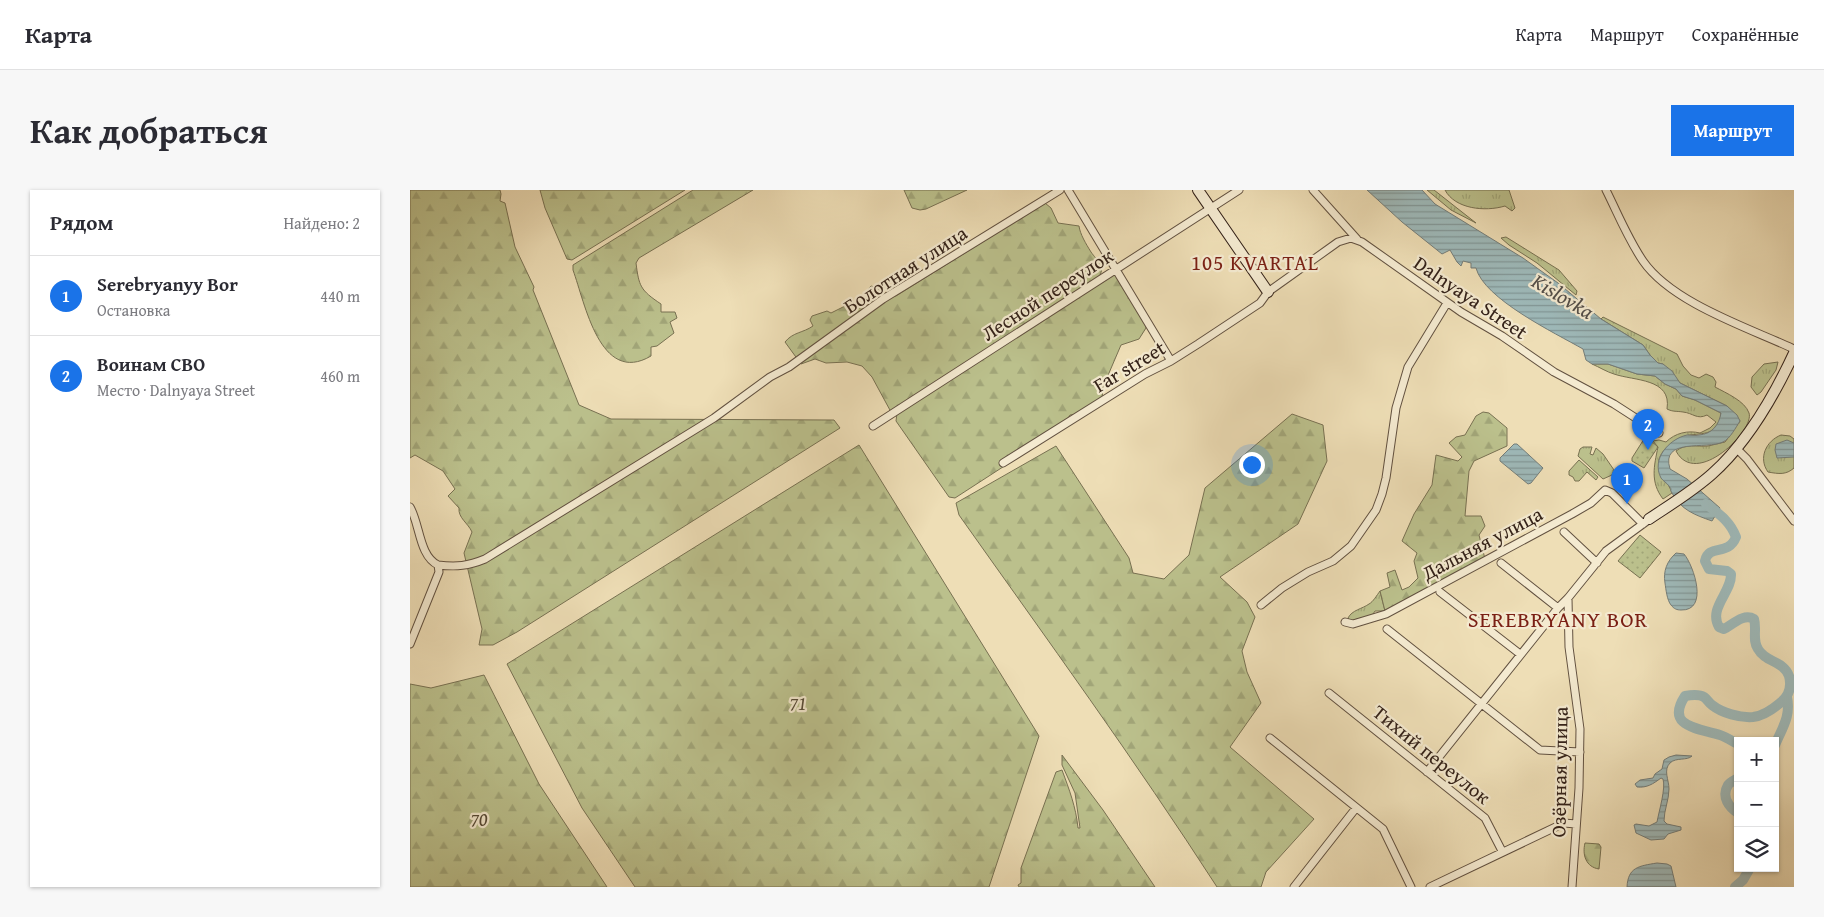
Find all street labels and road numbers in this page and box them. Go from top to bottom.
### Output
street label: Болотная улица [838,218,973,320]
street label: Лесной переулок [975,240,1119,347]
street label: Dalnyaya Street [1408,248,1534,346]
street label: Far street [1087,333,1171,399]
street label: Дальняя улица [1416,499,1548,587]
street label: Тихий переулок [1367,697,1498,811]
street label: Озёрная улица [1543,706,1575,838]

